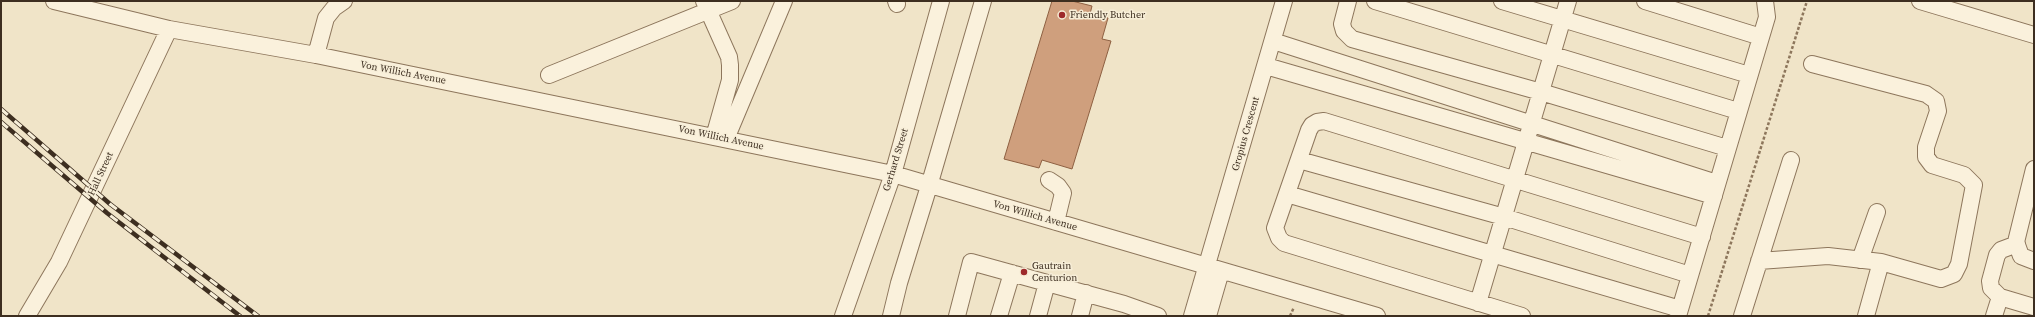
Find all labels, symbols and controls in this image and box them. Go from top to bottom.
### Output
place label: Friendly Butcher [1070,9,1145,21]
marker: Friendly Butcher [1057,10,1067,20]
street label: Von Willich Avenue [359,59,447,87]
street label: Gropius Crescent [1230,95,1262,173]
street label: Von Willich Avenue [677,123,765,153]
street label: Gerhard Street [881,127,911,193]
street label: Hall Street [86,150,116,198]
street label: Von Willich Avenue [991,198,1079,234]
place label: Gautrain Centurion [1032,260,1077,284]
marker: Gautrain Centurion [1019,267,1029,277]

